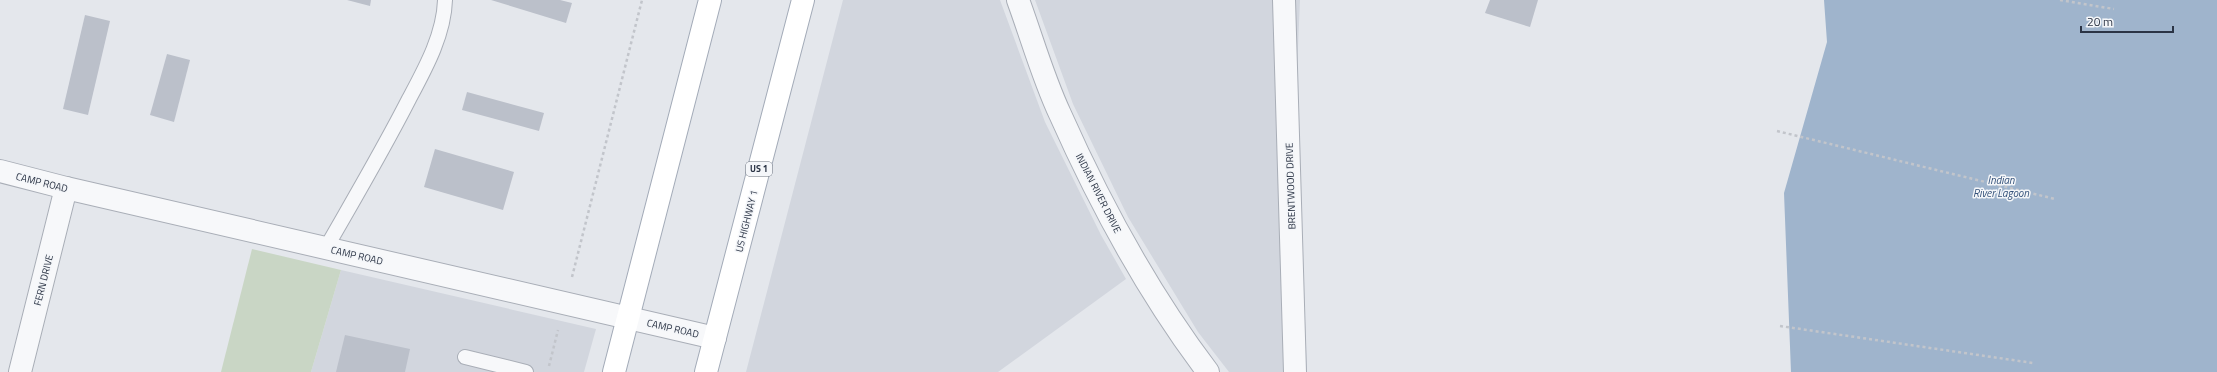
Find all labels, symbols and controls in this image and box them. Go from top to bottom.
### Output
scale bar [2081,8,2173,34]
text: 20 m [2087,12,2113,31]
street label: BRENTWOOD DRIVE [1281,142,1300,230]
street label: INDIAN RIVER DRIVE [1072,151,1125,236]
road number: US 1 [746,162,772,176]
street label: CAMP ROAD [14,169,69,196]
water label: Indian River Lagoon [1973,172,2029,201]
street label: US HIGHWAY 1 [732,189,761,254]
street label: CAMP ROAD [329,242,384,269]
street label: FERN DRIVE [30,252,57,307]
street label: CAMP ROAD [645,315,700,342]

